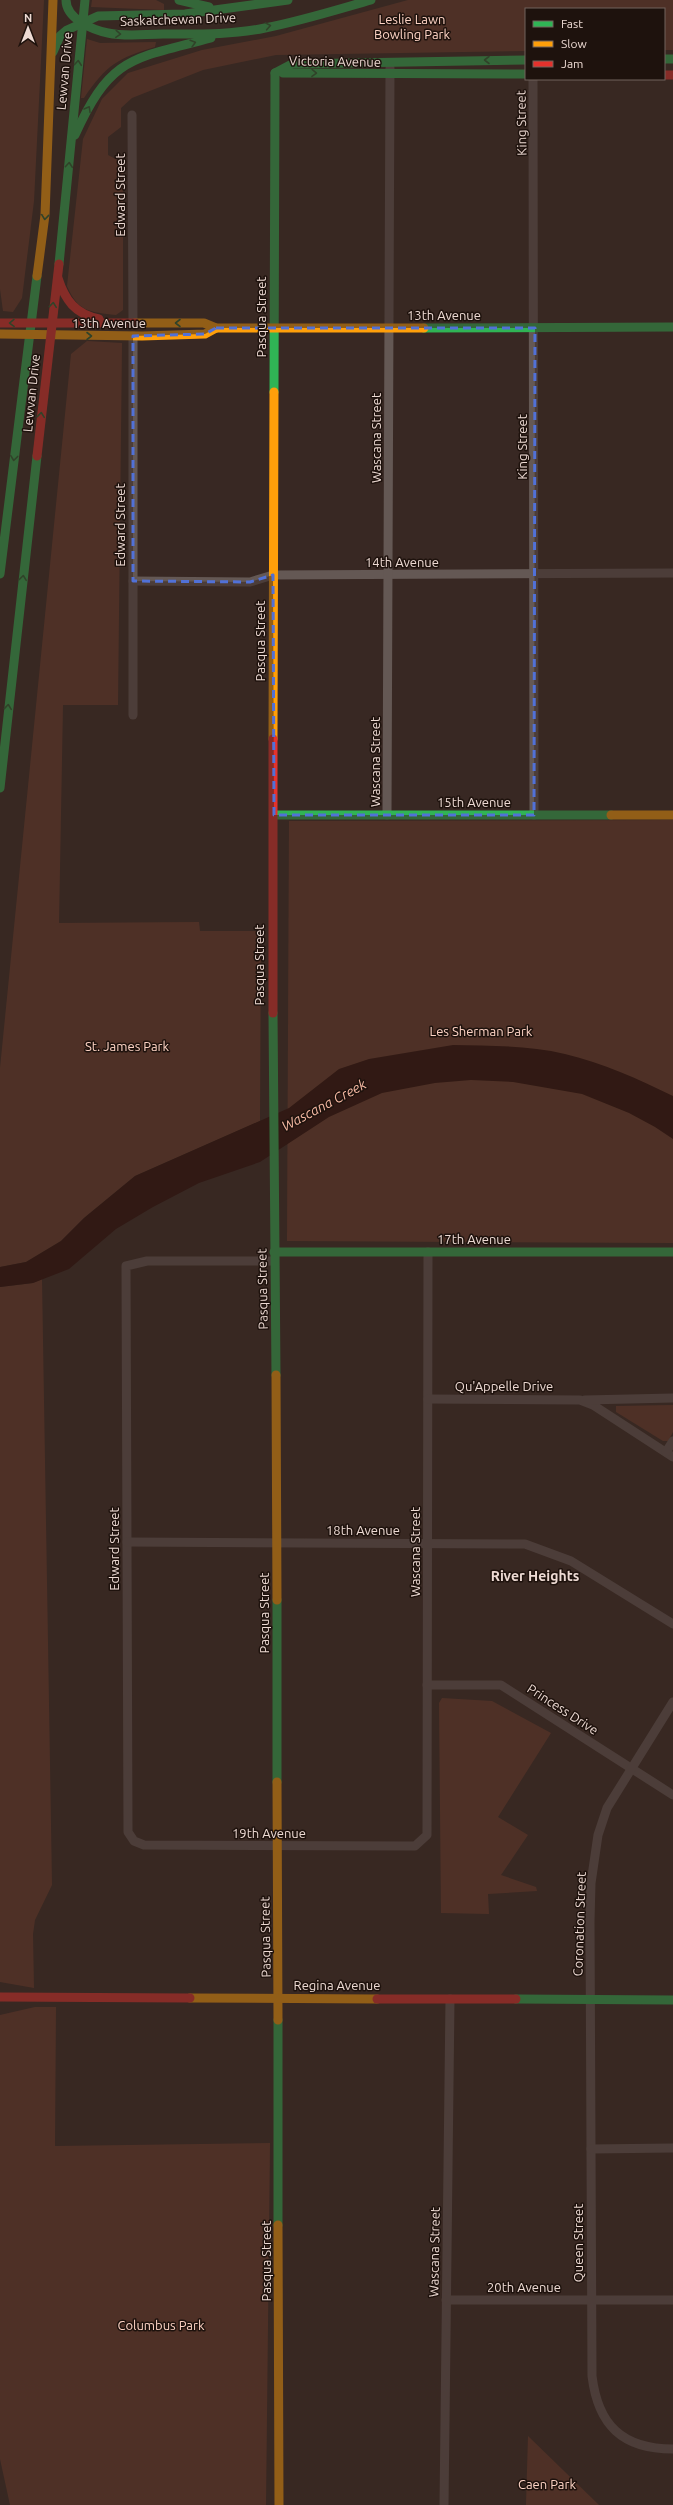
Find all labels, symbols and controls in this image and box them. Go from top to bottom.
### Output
north arrow [8,8,48,48]
legend [525,8,665,80]
street label: Saskatchewan Drive [120,10,236,28]
text: N [24,12,32,24]
park label: Leslie Lawn Bowling Park [374,12,451,41]
text: Fast [561,17,583,30]
one-way arrow [265,22,271,30]
one-way arrow [115,30,121,39]
street label: Lewvan Drive [54,31,74,111]
text: Slow [561,37,587,50]
one-way arrow [189,39,196,48]
street label: Victoria Avenue [289,53,381,69]
one-way arrow [484,56,490,64]
text: Jam [561,57,583,70]
one-way arrow [73,60,82,66]
one-way arrow [311,69,317,77]
street label: King Street [513,90,529,156]
one-way arrow [83,106,90,113]
street label: Edward Street [113,153,127,237]
one-way arrow [64,162,73,168]
one-way arrow [41,214,50,220]
street label: Pasqua Street [254,277,268,357]
one-way arrow [49,302,58,308]
street label: 13th Avenue [407,308,481,322]
street label: 13th Avenue [72,316,146,330]
one-way arrow [9,319,15,327]
one-way arrow [175,319,181,327]
one-way arrow [86,332,92,340]
street label: Lewvan Drive [20,353,42,433]
street label: Wascana Street [369,393,383,483]
one-way arrow [36,412,45,418]
street label: King Street [515,414,529,480]
one-way arrow [10,455,19,461]
street label: Edward Street [113,483,127,567]
street label: 14th Avenue [365,555,439,569]
one-way arrow [18,575,27,581]
street label: Pasqua Street [253,601,267,681]
one-way arrow [4,704,13,710]
street label: Wascana Street [368,717,382,807]
street label: 15th Avenue [437,795,511,809]
street label: Pasqua Street [252,925,266,1005]
park label: Les Sherman Park [430,1024,533,1038]
park label: St. James Park [85,1039,170,1053]
water label: Wascana Creek [279,1076,370,1134]
street label: 17th Avenue [437,1232,511,1246]
street label: Pasqua Street [254,1248,270,1330]
street label: Qu'Appelle Drive [455,1379,553,1394]
street label: Edward Street [107,1507,121,1591]
street label: Wascana Street [408,1507,422,1597]
street label: 18th Avenue [326,1523,400,1537]
district label: River Heights [491,1568,580,1584]
street label: Pasqua Street [257,1573,271,1653]
street label: Princess Drive [525,1681,601,1737]
street label: 19th Avenue [232,1826,306,1840]
street label: Coronation Street [570,1871,588,1977]
street label: Pasqua Street [257,1896,273,1978]
street label: Regina Avenue [294,1978,380,1992]
street label: Queen Street [571,2204,586,2282]
street label: Wascana Street [426,2207,442,2297]
street label: Pasqua Street [259,2221,273,2301]
street label: 20th Avenue [487,2280,561,2294]
park label: Columbus Park [117,2318,205,2332]
park label: Caen Park [518,2477,576,2491]

